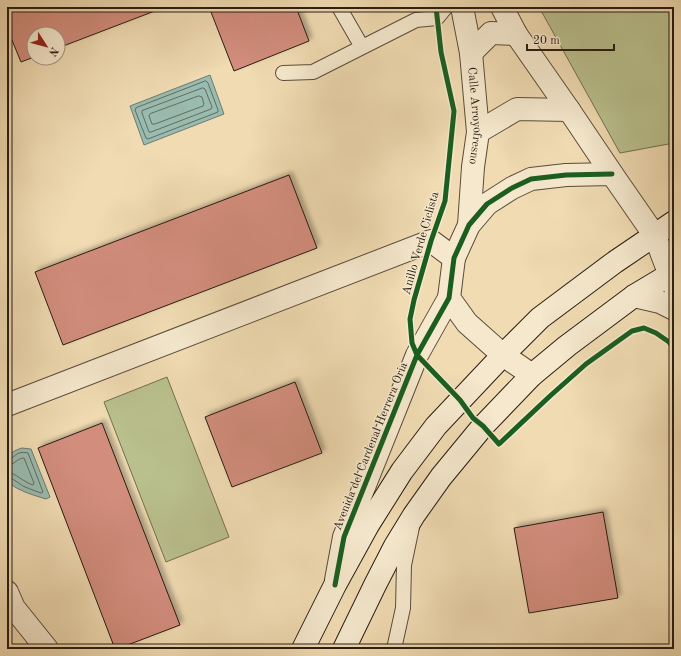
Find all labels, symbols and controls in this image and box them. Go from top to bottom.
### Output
north arrow [26,26,66,66]
scale bar [527,26,614,52]
text: 20 m [533,35,560,47]
text: N [46,44,60,58]
street label: Calle Arroyofresno [465,67,483,165]
street label: Anillo Verde Ciclista [400,190,441,296]
street label: Avenida del Cardenal Herrera Oria [332,361,410,532]

